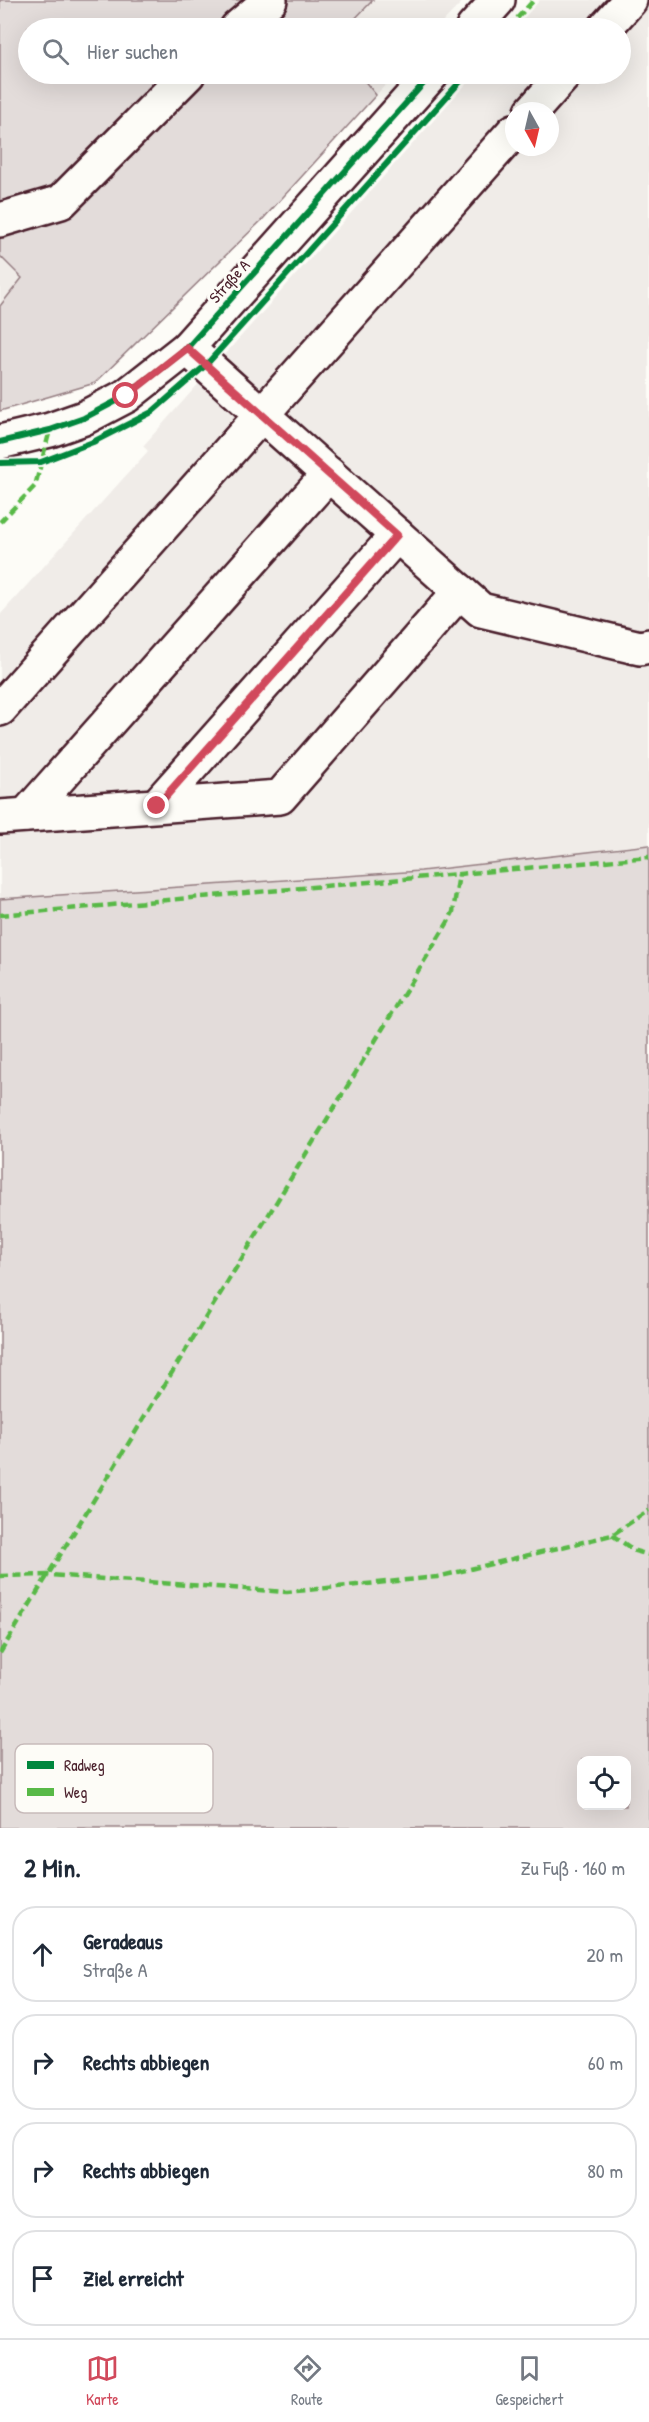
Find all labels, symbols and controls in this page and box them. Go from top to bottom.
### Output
search box [18,18,631,84]
icon: search [39,35,72,68]
text: Hier suchen [87,36,178,66]
north arrow [505,102,559,156]
street label: Straße A [204,254,255,308]
route start [112,382,138,408]
route end [143,792,169,818]
legend [15,1744,213,1813]
text: Radweg [64,1754,105,1776]
map controls [577,1756,631,1810]
button: locate [577,1756,631,1810]
text: Weg [64,1781,87,1803]
text: 2 Min. [24,1850,81,1885]
text: Zu Fuß · 160 m [521,1854,625,1881]
text: Geradeaus [83,1926,163,1956]
icon: ahead [26,1938,59,1971]
text: 20 m [586,1941,623,1968]
text: Straße A [83,1956,148,1983]
icon: right [26,2046,59,2079]
text: Rechts abbiegen [83,2047,210,2077]
text: 60 m [588,2049,623,2076]
icon: right [26,2154,59,2187]
text: Rechts abbiegen [83,2155,210,2185]
text: 80 m [587,2157,623,2184]
icon: arrive [26,2262,59,2295]
text: Ziel erreicht [83,2263,183,2293]
tab: Karte [86,2352,119,2410]
tab: Route [291,2352,324,2410]
tab: Gespeichert [495,2352,563,2410]

